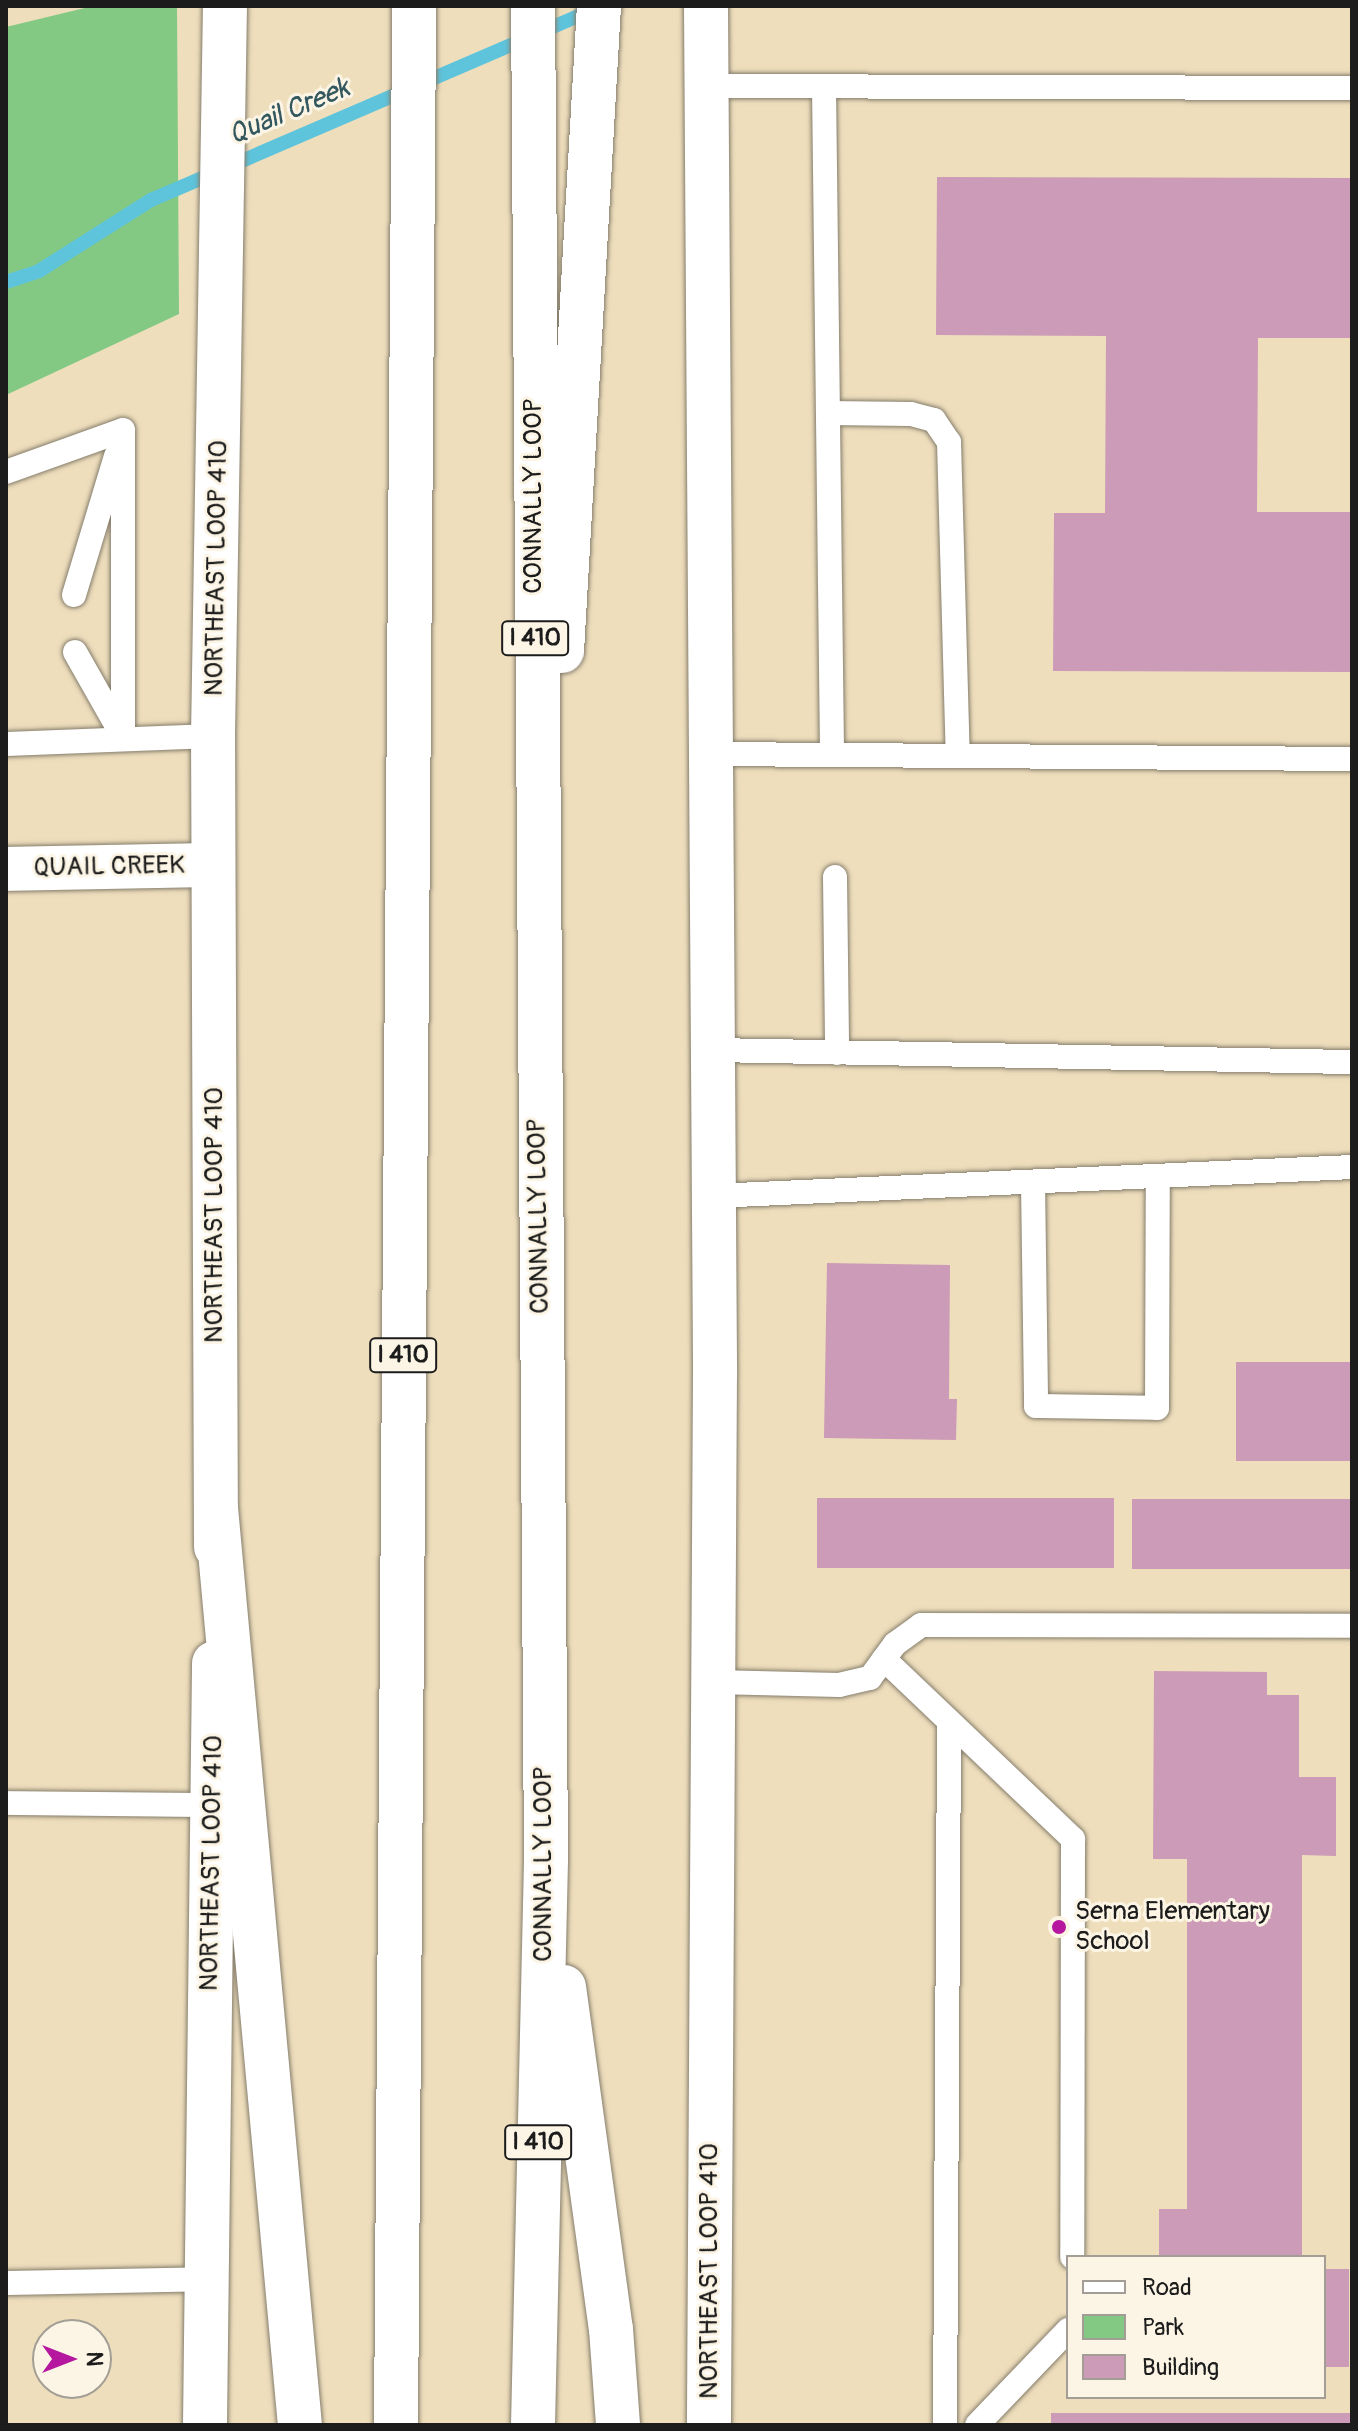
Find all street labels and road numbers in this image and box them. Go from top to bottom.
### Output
street label: CONNALLY LOOP [518,398,550,594]
street label: NORTHEAST LOOP 410 [199,440,235,696]
road number: I 410 [501,618,569,658]
street label: QUAIL CREEK [33,850,185,884]
street label: NORTHEAST LOOP 410 [199,1087,231,1343]
street label: CONNALLY LOOP [522,1118,556,1314]
road number: I 410 [369,1335,437,1375]
street label: NORTHEAST LOOP 410 [194,1735,230,1991]
street label: CONNALLY LOOP [528,1766,560,1962]
road number: I 410 [504,2122,572,2162]
street label: NORTHEAST LOOP 410 [694,2143,726,2399]

